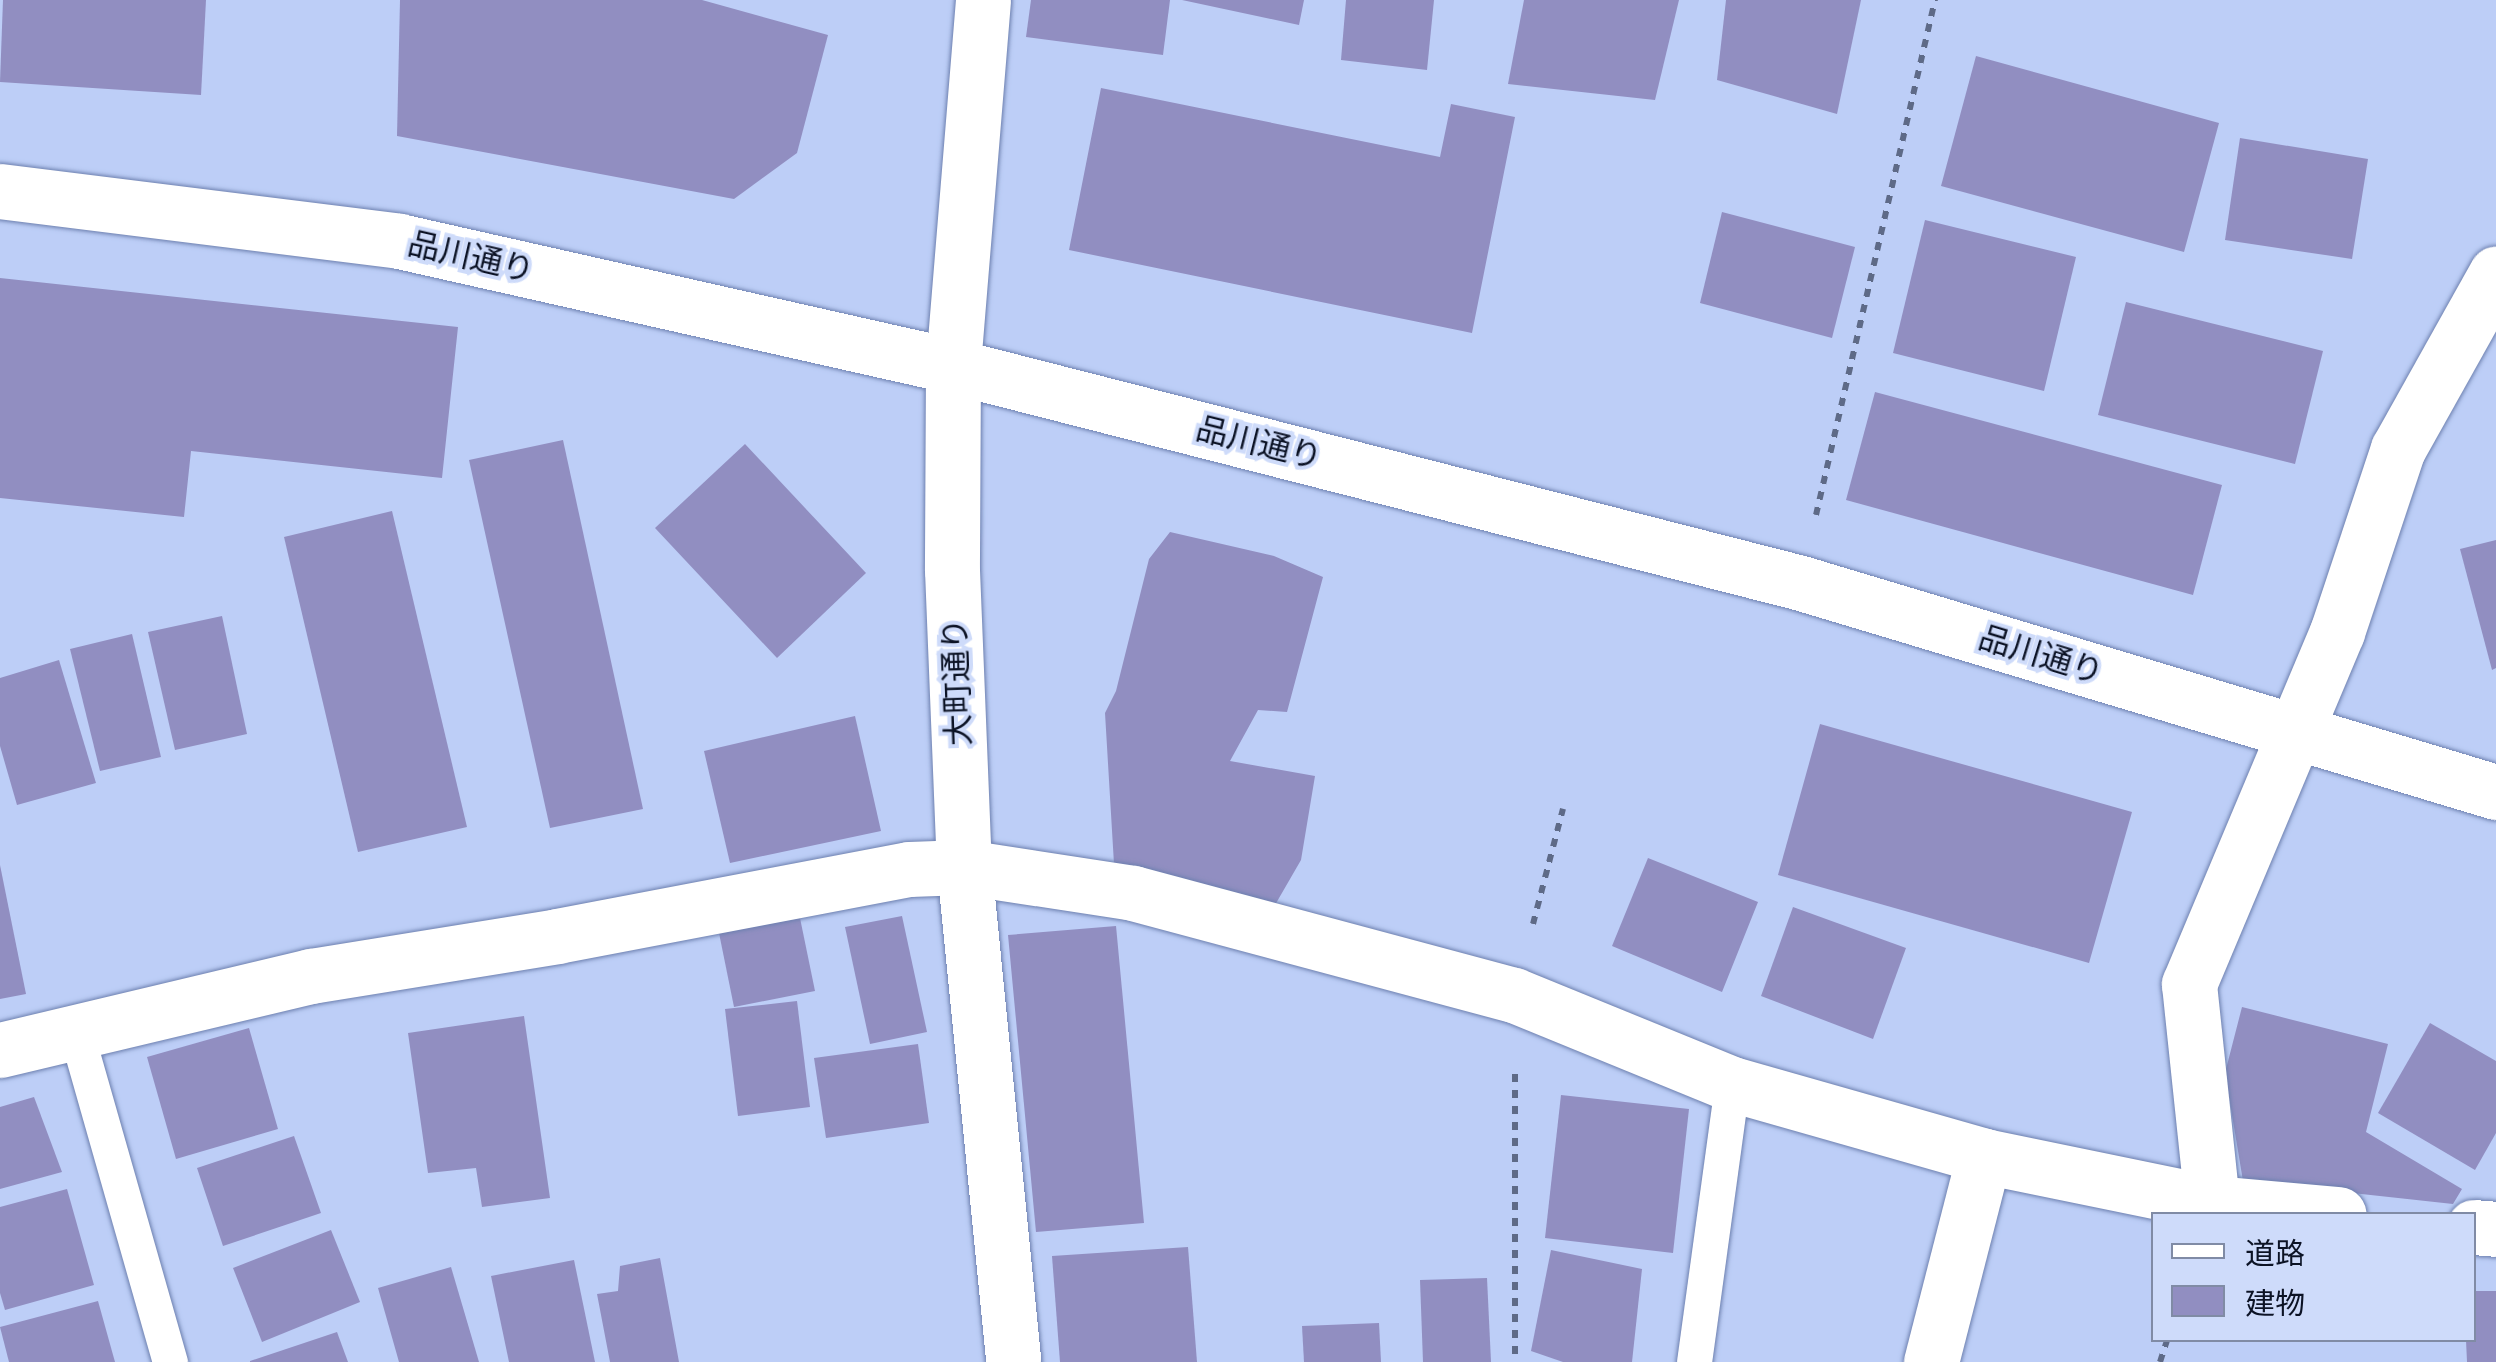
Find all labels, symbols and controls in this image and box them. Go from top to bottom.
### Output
street label: 品川通り [404,224,538,290]
street label: 品川通り [1192,409,1326,477]
street label: 大町通り [936,617,978,747]
street label: 品川通り [1974,618,2108,692]
legend [2151,1212,2476,1342]
text: 道路 [2245,1235,2305,1272]
text: 建物 [2245,1285,2305,1322]

